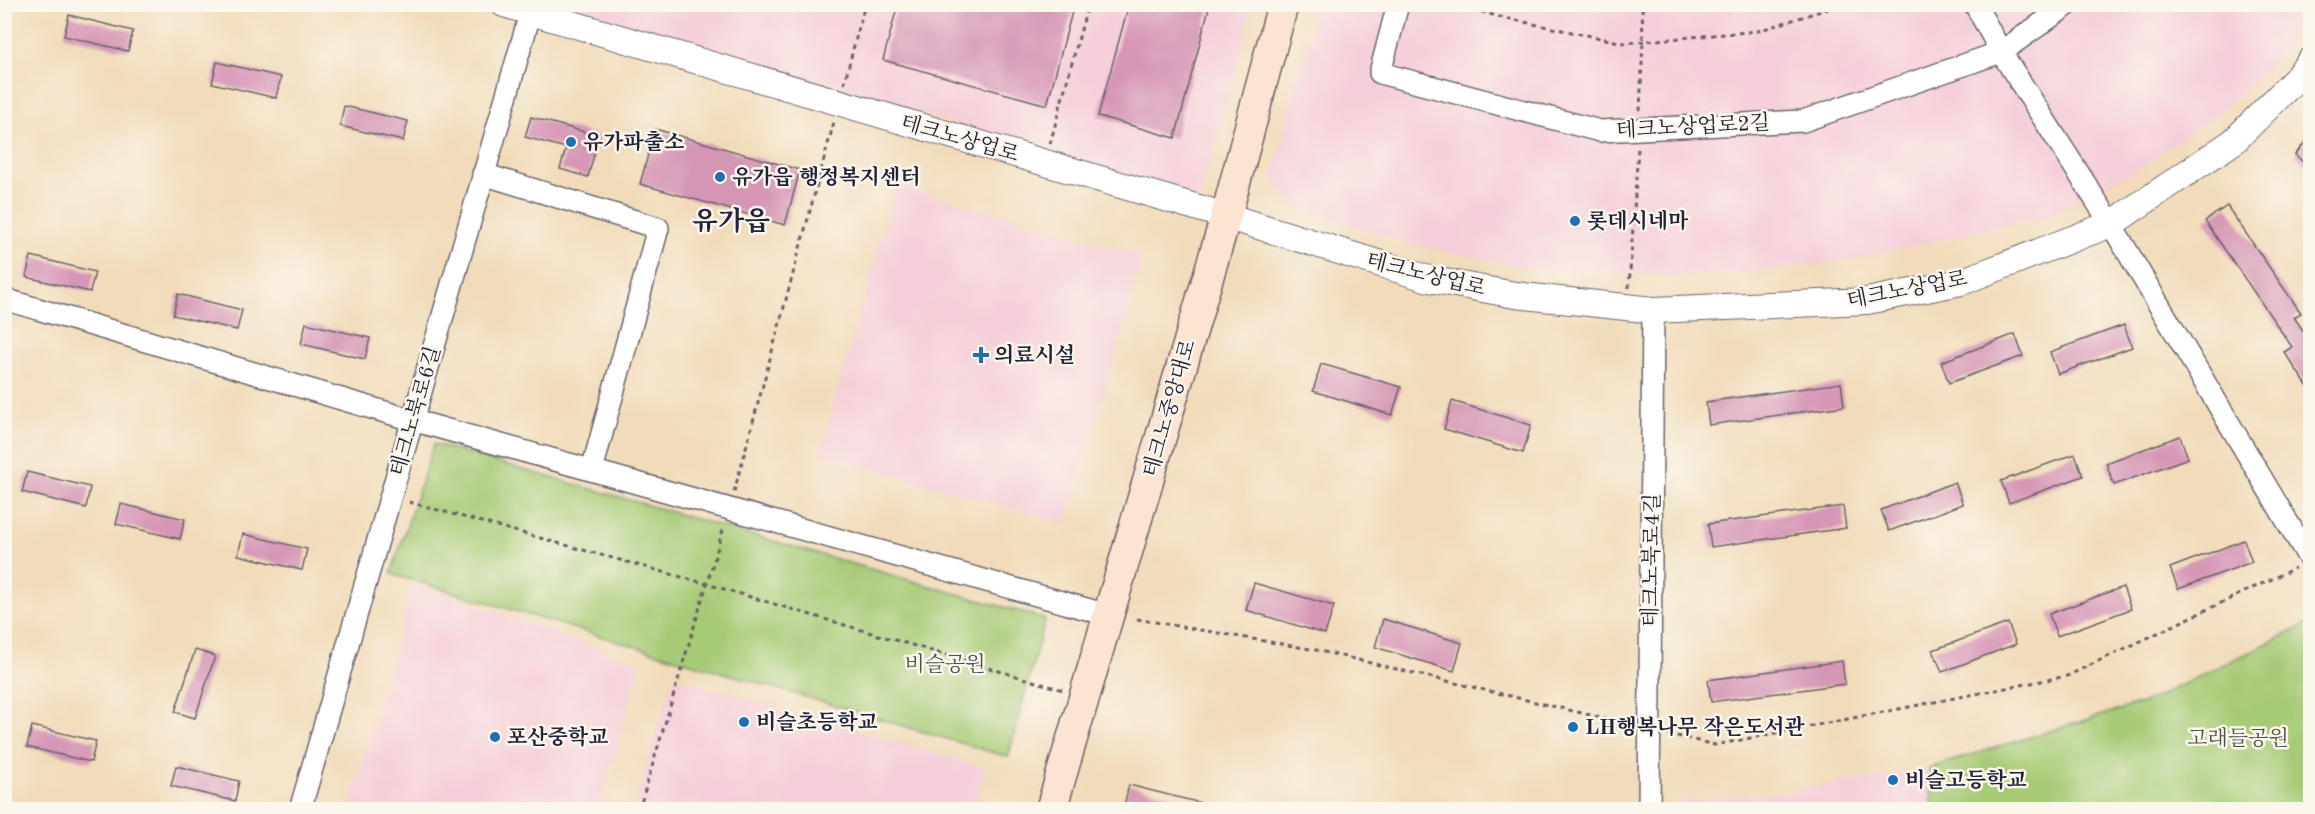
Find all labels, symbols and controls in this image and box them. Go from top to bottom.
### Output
street label: 테크노상업로 [898,111,1022,166]
street label: 테크노상업로2길 [1615,111,1771,142]
place label: 유가파출소 [583,130,684,154]
marker: 유가파출소 [564,135,578,149]
place label: 유가읍 행정복지센터 [732,165,920,189]
marker: 유가읍 행정복지센터 [713,170,727,184]
district label: 유가읍 [692,206,770,236]
place label: 롯데시네마 [1587,209,1689,233]
marker: 롯데시네마 [1568,214,1582,228]
street label: 테크노상업로 [1364,249,1488,300]
street label: 테크노상업로 [1845,267,1969,312]
street label: 테크노중앙대로 [1139,337,1200,480]
street label: 테크노북로6길 [385,343,445,479]
place label: 의료시설 [994,343,1075,367]
marker: 의료시설 [972,346,990,364]
street label: 테크노북로4길 [1638,493,1664,627]
park label: 비슬공원 [904,652,986,676]
place label: 비슬초등학교 [756,710,878,734]
marker: 비슬초등학교 [737,715,751,729]
place label: LH행복나무 작은도서관 [1585,715,1806,739]
marker: LH행복나무 작은도서관 [1566,720,1580,734]
place label: 포산중학교 [507,725,608,749]
park label: 고래들공원 [2187,727,2289,750]
marker: 포산중학교 [488,730,502,744]
place label: 비슬고등학교 [1905,768,2027,792]
marker: 비슬고등학교 [1886,773,1900,787]

